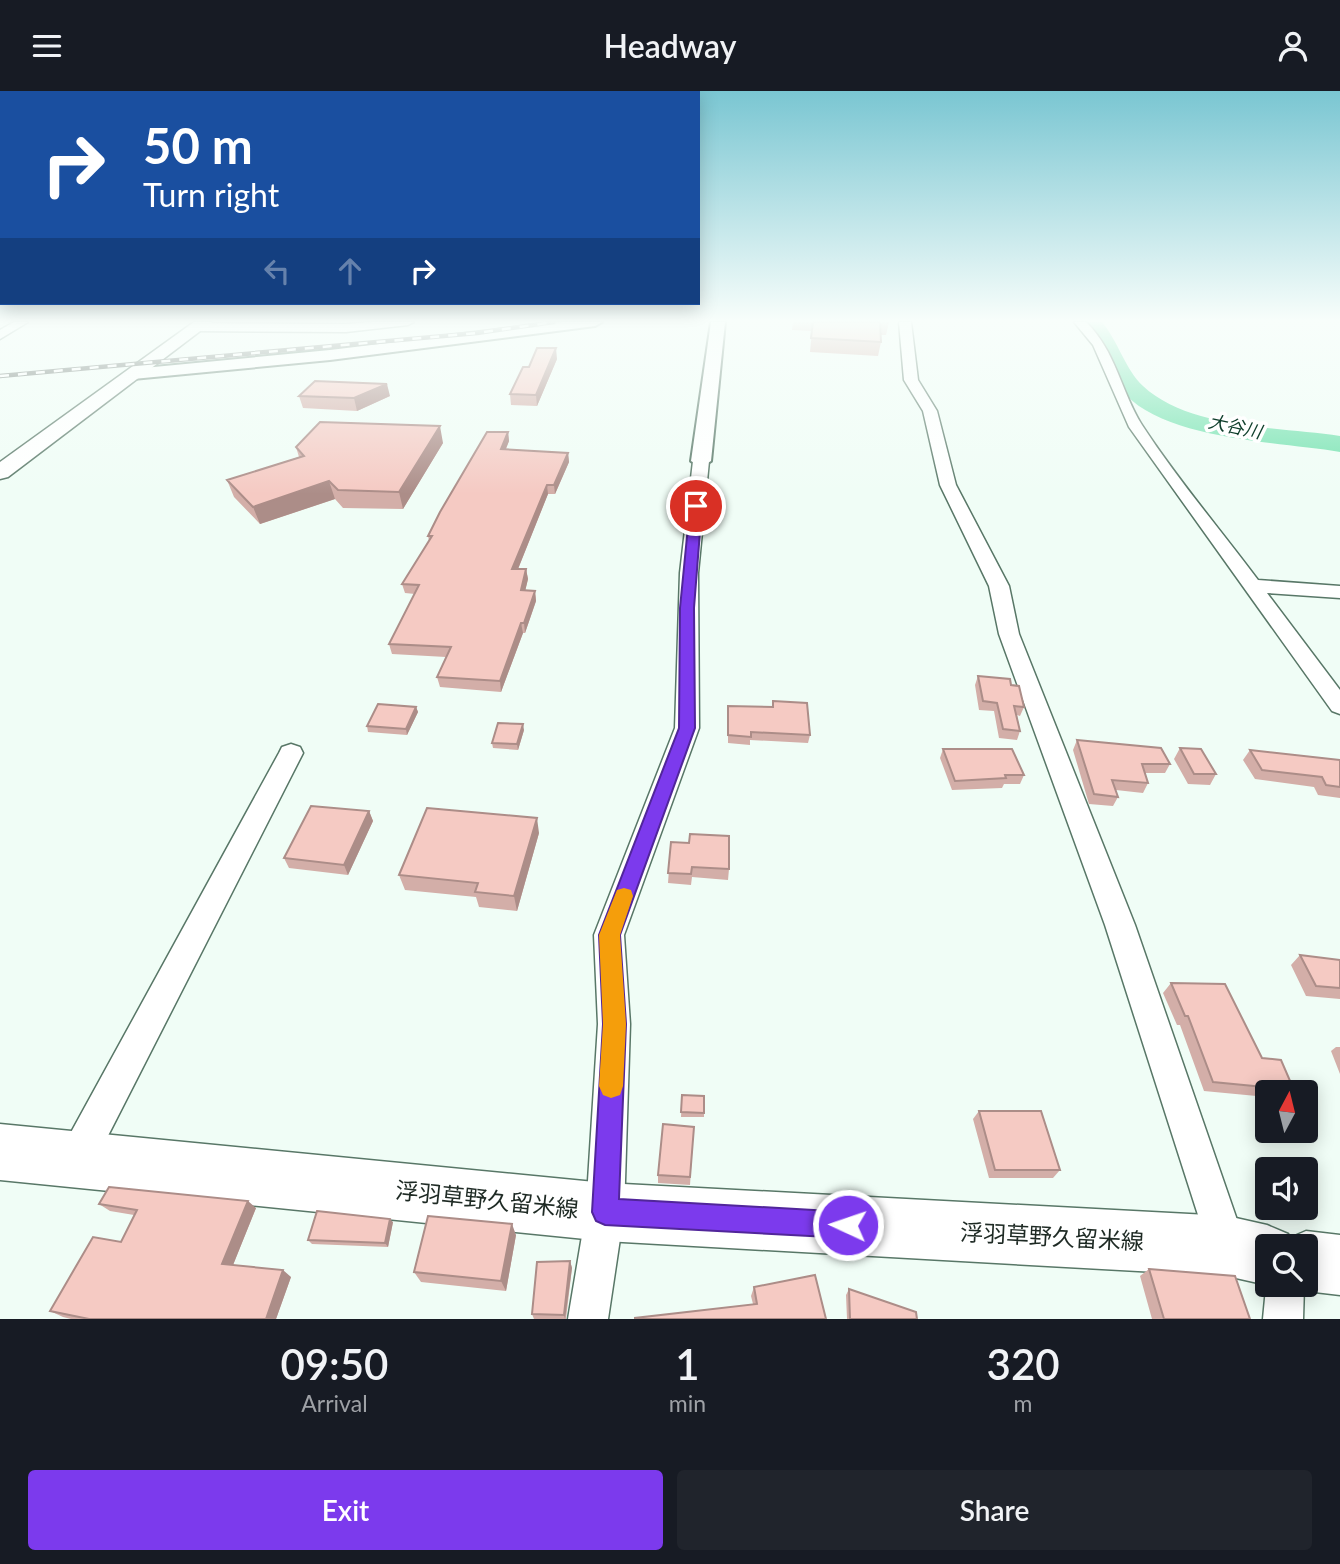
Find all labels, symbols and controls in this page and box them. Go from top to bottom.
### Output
text: Headway [604,26,736,65]
icon: menu [28,27,66,65]
icon: person [1274,27,1312,65]
text: 50 m [143,116,253,174]
icon: right [28,119,119,210]
text: Turn right [143,175,279,214]
icon: left [258,252,296,290]
icon: ahead [331,252,369,290]
icon: right [404,252,442,290]
water label: 大谷川 [1207,410,1266,443]
pin [666,476,726,536]
icon: arrive [677,487,715,525]
north arrow [1255,1080,1318,1143]
map controls [1255,1080,1318,1297]
button: sound [1255,1157,1318,1220]
street label: 浮羽草野久留米線 [394,1175,580,1223]
position arrow [811,1188,885,1262]
street label: 浮羽草野久留米線 [959,1217,1145,1255]
button: search [1255,1234,1318,1297]
text: 09:50 [280,1339,388,1389]
text: 1 [675,1339,700,1389]
text: 320 [987,1339,1060,1389]
text: Arrival [301,1389,368,1417]
text: min [669,1389,706,1417]
text: m [1014,1389,1033,1417]
button: Exit [28,1470,663,1550]
button: Share [677,1470,1312,1550]

